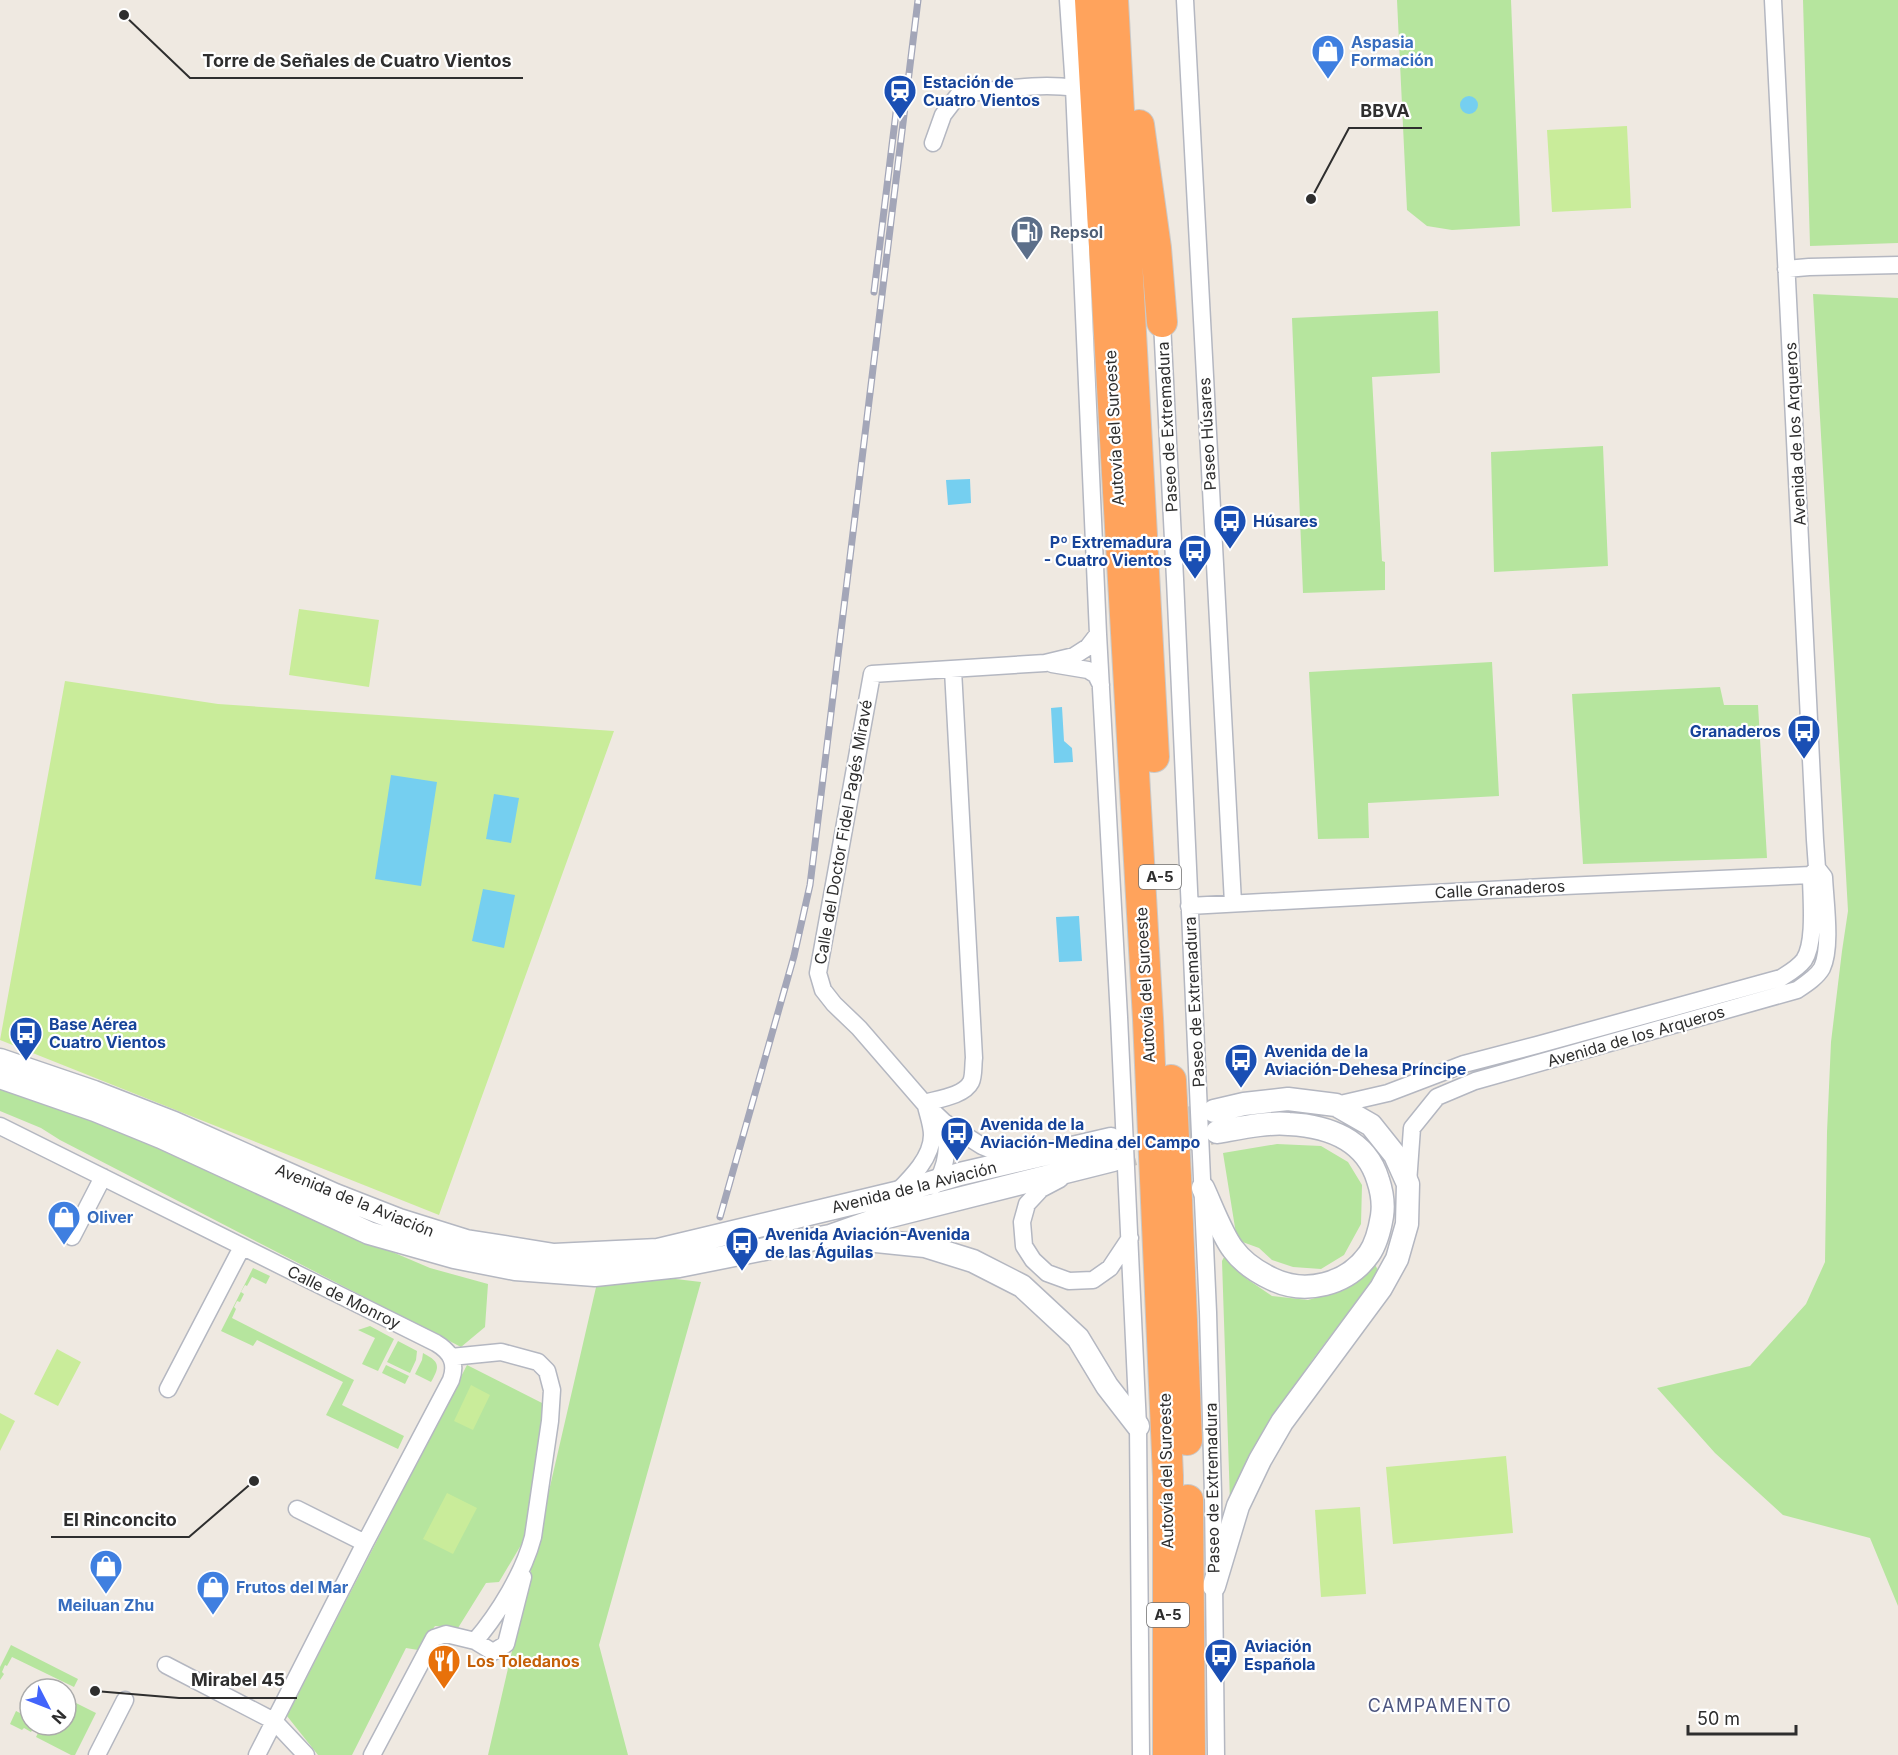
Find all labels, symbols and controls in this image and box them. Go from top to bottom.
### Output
place label: Aspasia Formación [1351,32,1434,70]
shop icon: Aspasia Formación [1310,33,1346,80]
callout: Torre de Señales de Cuatro Vientos [190,42,523,78]
text: Torre de Señales de Cuatro Vientos [202,50,512,71]
place label: Estación de Cuatro Vientos [923,72,1040,110]
station icon: Estación de Cuatro Vientos [882,73,918,120]
callout: BBVA [1349,92,1422,128]
text: BBVA [1360,100,1410,121]
fuel station icon: Repsol [1009,214,1045,261]
place label: Repsol [1050,222,1103,242]
street label: Paseo de Extremadura [1153,341,1181,513]
street label: Avenida de los Arqueros [1780,342,1810,526]
street label: Autovía del Suroeste [1100,350,1128,506]
street label: Paseo Húsares [1194,377,1220,491]
bus stop icon: Húsares [1212,503,1248,550]
place label: Húsares [1253,511,1318,531]
place label: Pº Extremadura - Cuatro Vientos [1044,532,1172,570]
bus stop icon: Pº Extremadura - Cuatro Vientos [1177,533,1213,580]
street label: Calle del Doctor Fidel Pagés Miravé [810,698,876,966]
bus stop icon: Granaderos [1786,713,1822,760]
place label: Granaderos [1690,721,1781,741]
road number: A-5 [1139,865,1181,889]
street label: Calle Granaderos [1434,876,1566,902]
street label: Autovía del Suroeste [1131,907,1159,1063]
street label: Paseo de Extremadura [1180,916,1208,1088]
street label: Avenida de los Arqueros [1545,1001,1727,1071]
place label: Base Aérea Cuatro Vientos [49,1014,166,1052]
bus stop icon: Base Aérea Cuatro Vientos [8,1015,44,1062]
place label: Avenida de la Aviación-Dehesa Príncipe [1264,1041,1466,1079]
bus stop icon: Avenida de la Aviación-Dehesa Príncipe [1223,1042,1259,1089]
place label: Avenida de la Aviación-Medina del Campo [980,1114,1201,1152]
bus stop icon: Avenida de la Aviación-Medina del Campo [939,1115,975,1162]
street label: Avenida de la Aviación [829,1157,999,1217]
street label: Avenida de la Aviación [273,1159,437,1241]
shop icon: Oliver [46,1199,82,1246]
place label: Oliver [87,1207,134,1227]
place label: Avenida Aviación-Avenida de las Águilas [765,1224,970,1262]
bus stop icon: Avenida Aviación-Avenida de las Águilas [724,1225,760,1272]
street label: Calle de Monroy [284,1261,404,1333]
street label: Autovía del Suroeste [1155,1393,1177,1549]
street label: Paseo de Extremadura [1201,1402,1223,1574]
callout: El Rinconcito [51,1501,189,1537]
text: El Rinconcito [63,1509,177,1530]
shop icon: Meiluan Zhu [88,1548,124,1595]
shop icon: Frutos del Mar [195,1569,231,1616]
place label: Frutos del Mar [236,1577,349,1597]
place label: Meiluan Zhu [58,1595,154,1615]
road number: A-5 [1147,1603,1189,1627]
place label: Aviación Española [1244,1636,1316,1674]
bus stop icon: Aviación Española [1203,1637,1239,1684]
restaurant icon: Los Toledanos [426,1643,462,1690]
place label: Los Toledanos [467,1651,580,1671]
callout: Mirabel 45 [179,1662,297,1698]
text: Mirabel 45 [191,1669,285,1690]
north arrow [18,1677,78,1737]
district label: CAMPAMENTO [1368,1695,1512,1716]
scale bar [1688,1698,1796,1736]
text: N [48,1706,71,1728]
text: 50 m [1697,1708,1740,1729]

